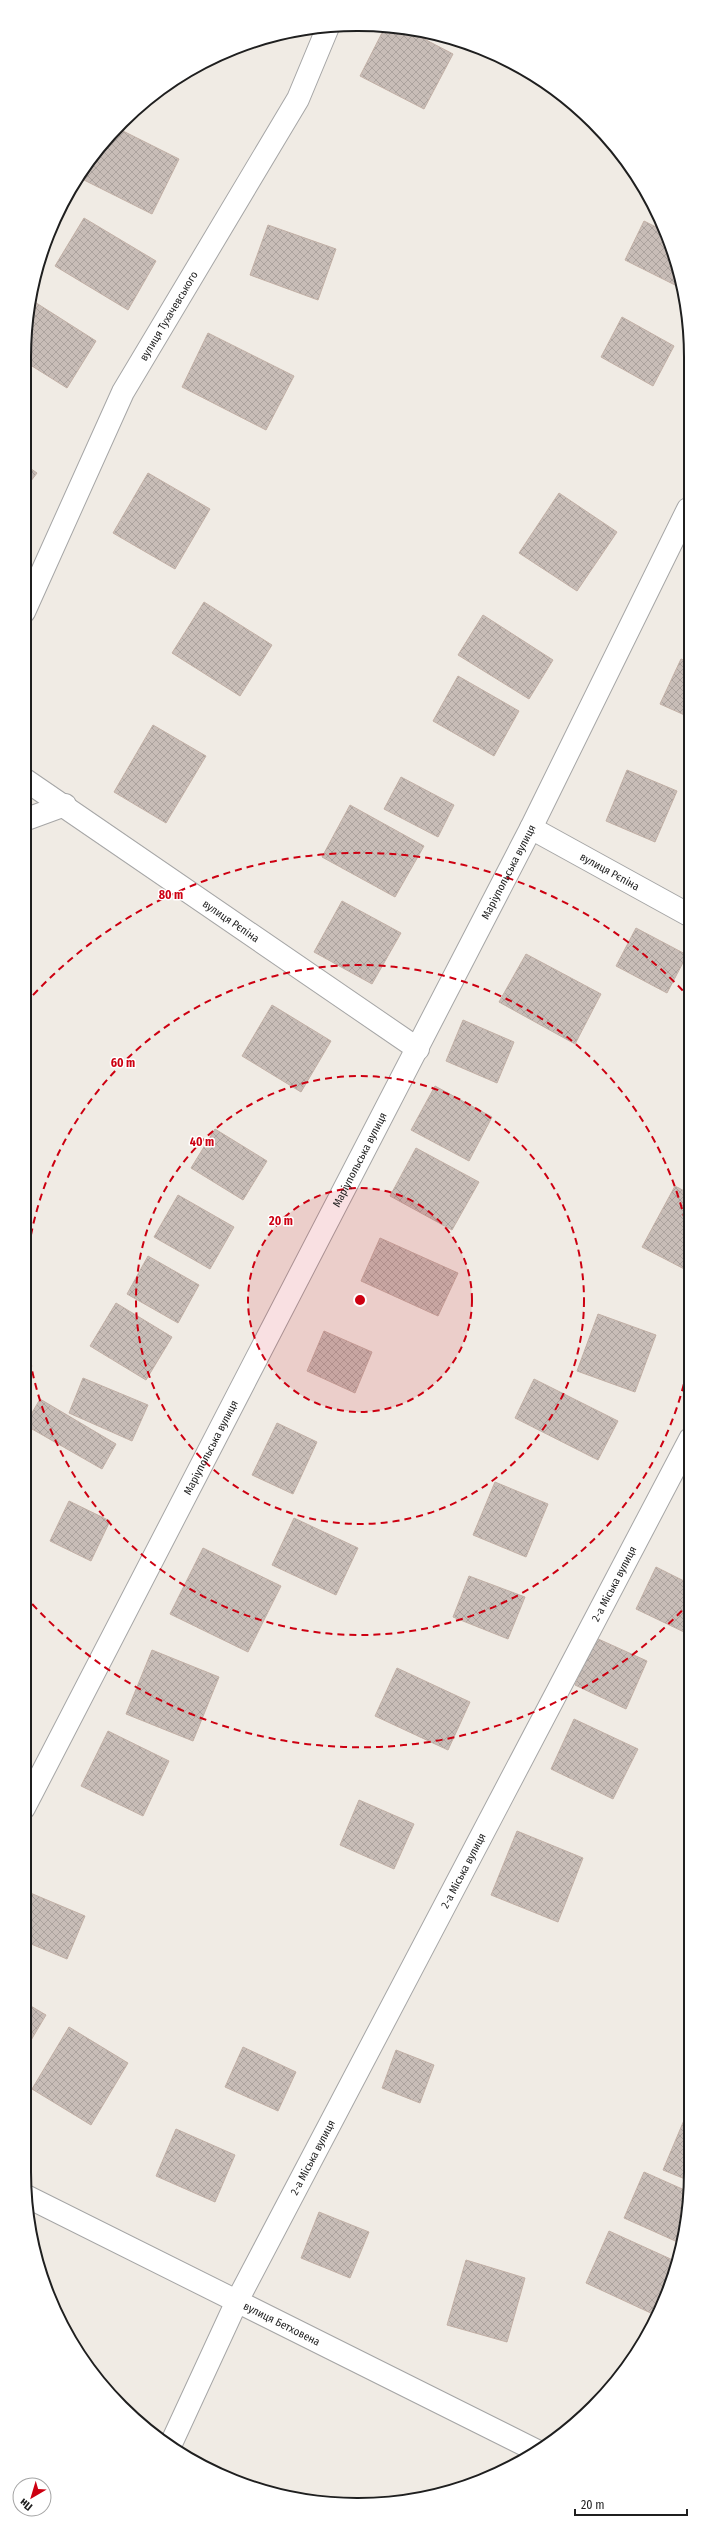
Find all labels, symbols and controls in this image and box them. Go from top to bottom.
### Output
street label: вулиця Тухачевського [137,269,201,363]
street label: Маріупольська вулиця [479,823,539,922]
street label: вулиця Рєпіна [578,850,642,893]
text: 80 m [159,888,183,902]
street label: вулиця Рєпіна [200,897,262,945]
text: 60 m [111,1056,135,1070]
street label: Маріупольська вулиця [330,1110,390,1209]
text: 40 m [190,1135,214,1149]
text: 20 m [268,1214,293,1228]
centre of rings [353,1293,367,1307]
street label: Маріупольська вулиця [181,1398,241,1497]
street label: 2-а Міська вулиця [589,1544,639,1624]
street label: 2-а Міська вулиця [439,1831,489,1911]
street label: 2-а Міська вулиця [288,2118,338,2197]
street label: вулиця Бетховена [241,2300,322,2349]
north arrow [12,2477,52,2517]
scale bar [575,2491,687,2517]
text: Пн [17,2495,35,2513]
text: 20 m [581,2498,605,2512]

